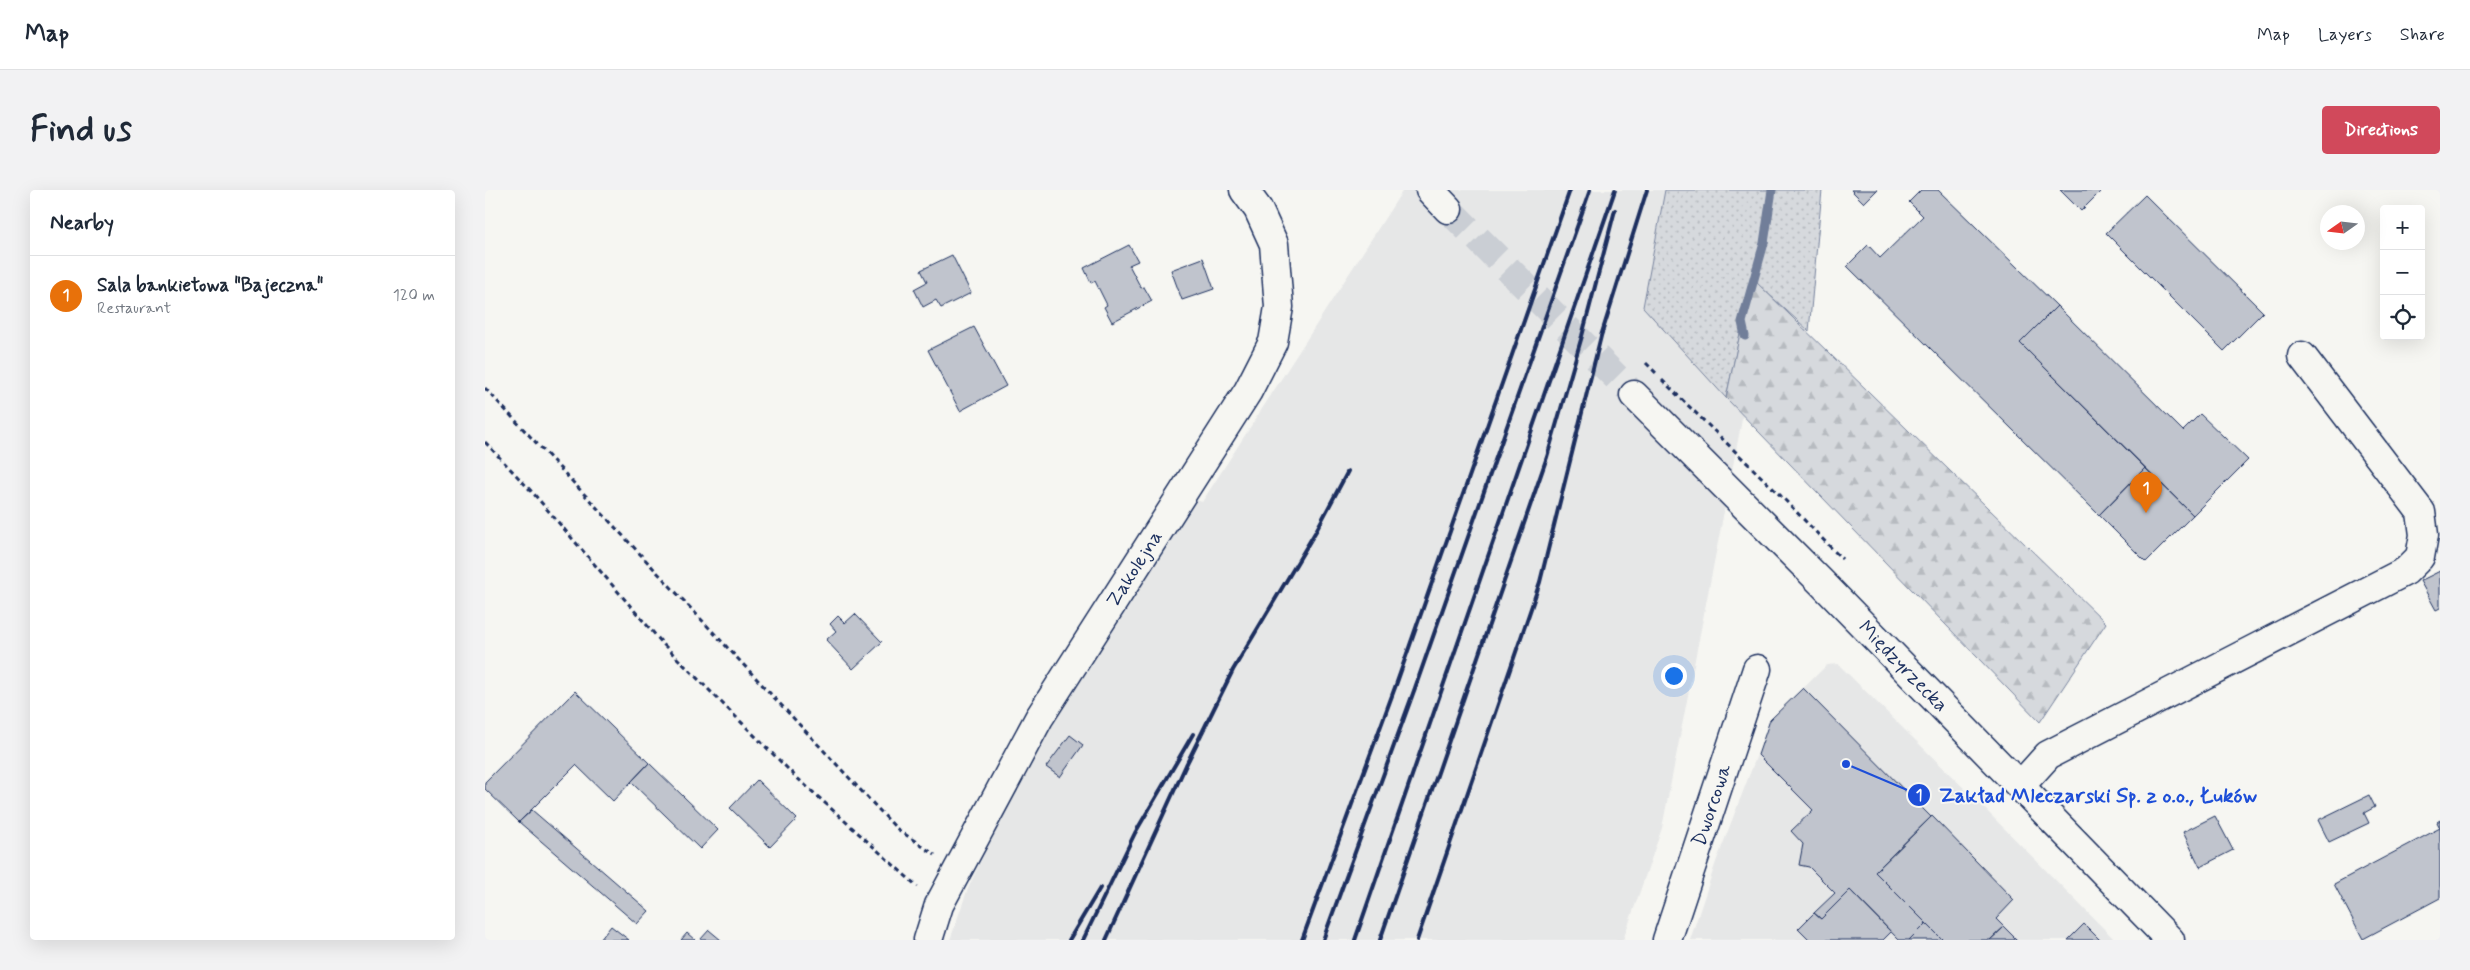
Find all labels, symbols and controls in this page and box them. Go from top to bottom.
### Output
text: Map [25,19,69,50]
text: Map [2257,23,2290,47]
text: Layers [2318,23,2372,47]
text: Share [2400,23,2445,47]
button: Directions [2322,106,2440,154]
text: Find us [30,107,132,153]
north arrow [2320,205,2365,250]
map controls [2380,205,2425,340]
button: + [2380,205,2425,250]
text: Nearby [50,209,114,237]
button: − [2380,250,2425,295]
text: Sala bankietowa "Bajeczna" [97,273,323,298]
text: 1 [62,285,70,306]
text: 120 m [393,285,435,306]
button: locate [2380,295,2425,340]
text: Restaurant [97,298,171,319]
pin: 1 [2130,472,2162,513]
street label: Zakolejna [1100,525,1169,612]
street label: Międzyrzecka [1852,614,1954,718]
your location [1661,663,1687,689]
street label: Dworcowa [1686,760,1738,850]
callout: Zakład Mleczarski Sp. z o.o., Łuków [1906,777,2265,813]
text: Zakład Mleczarski Sp. z o.o., Łuków [1939,782,2258,810]
text: 1 [1916,786,1922,806]

